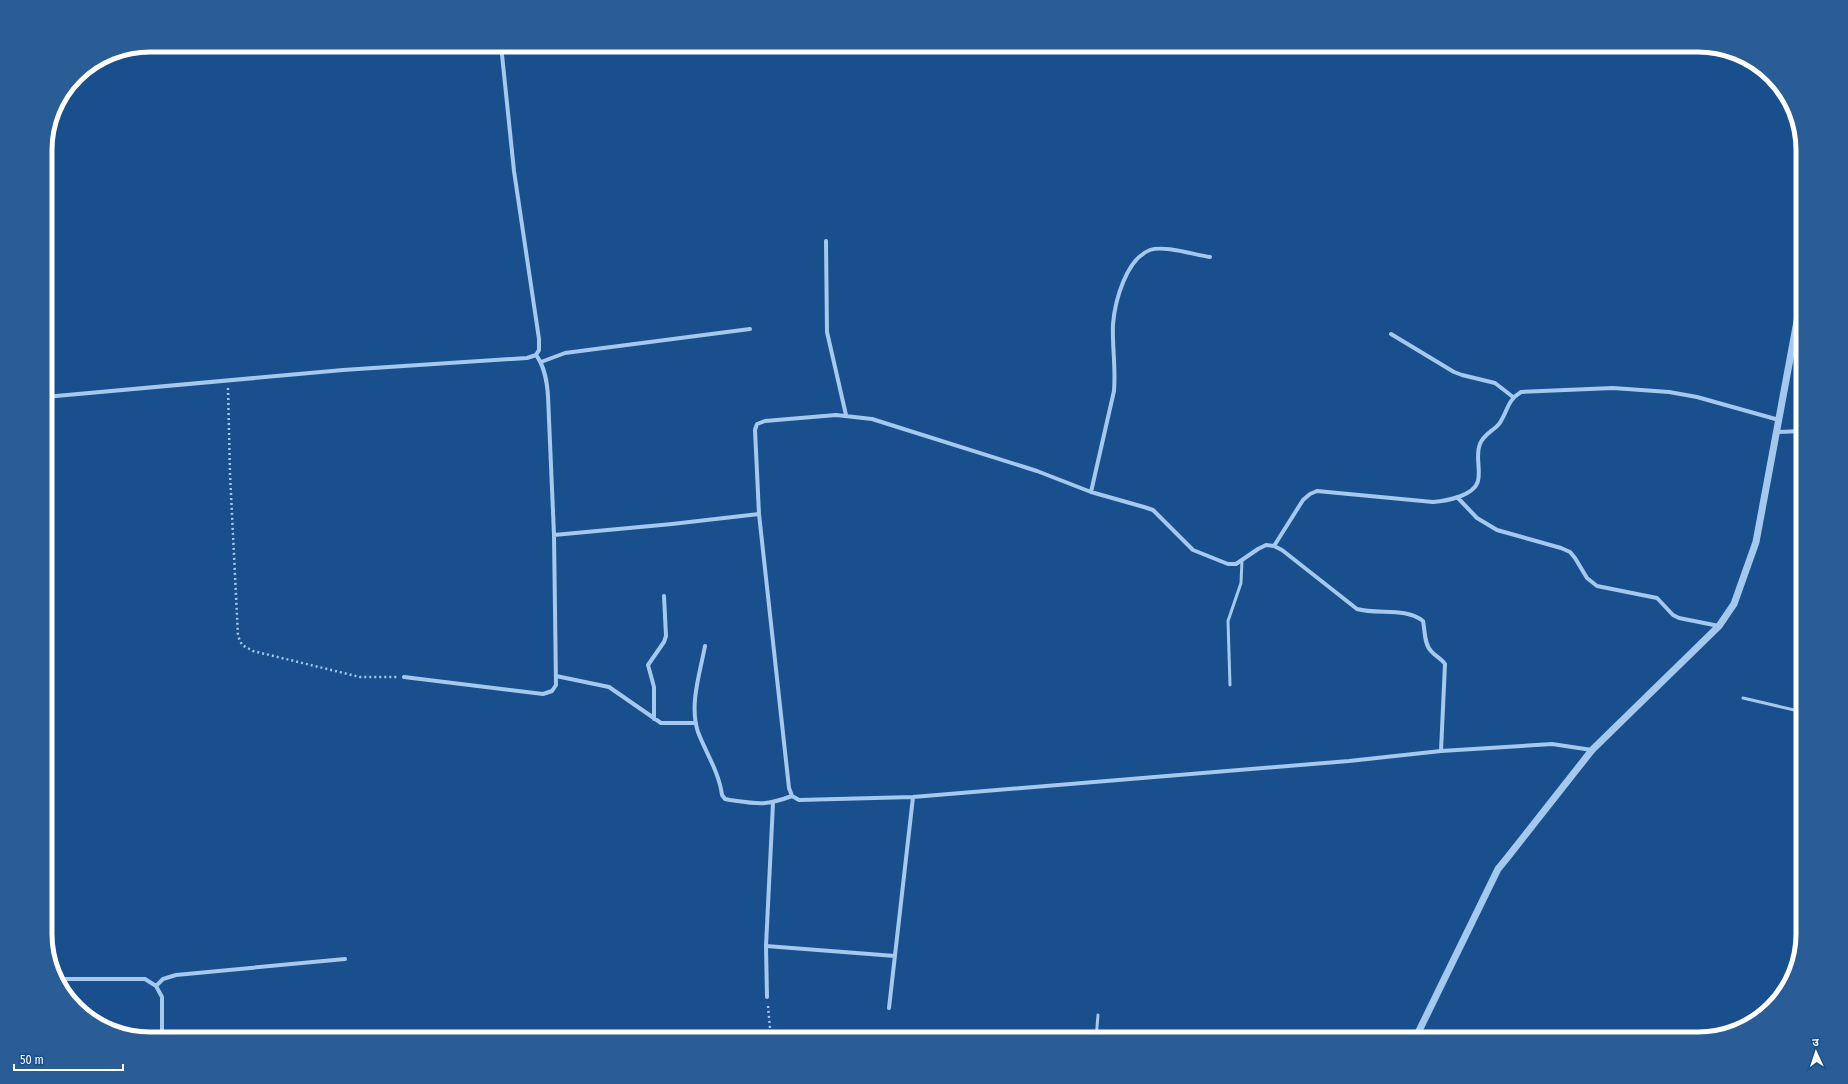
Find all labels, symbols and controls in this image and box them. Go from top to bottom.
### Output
north arrow [1796,1032,1836,1072]
text: उ [1812,1036,1820,1049]
scale bar [14,1046,123,1072]
text: 50 m [20,1053,44,1067]

